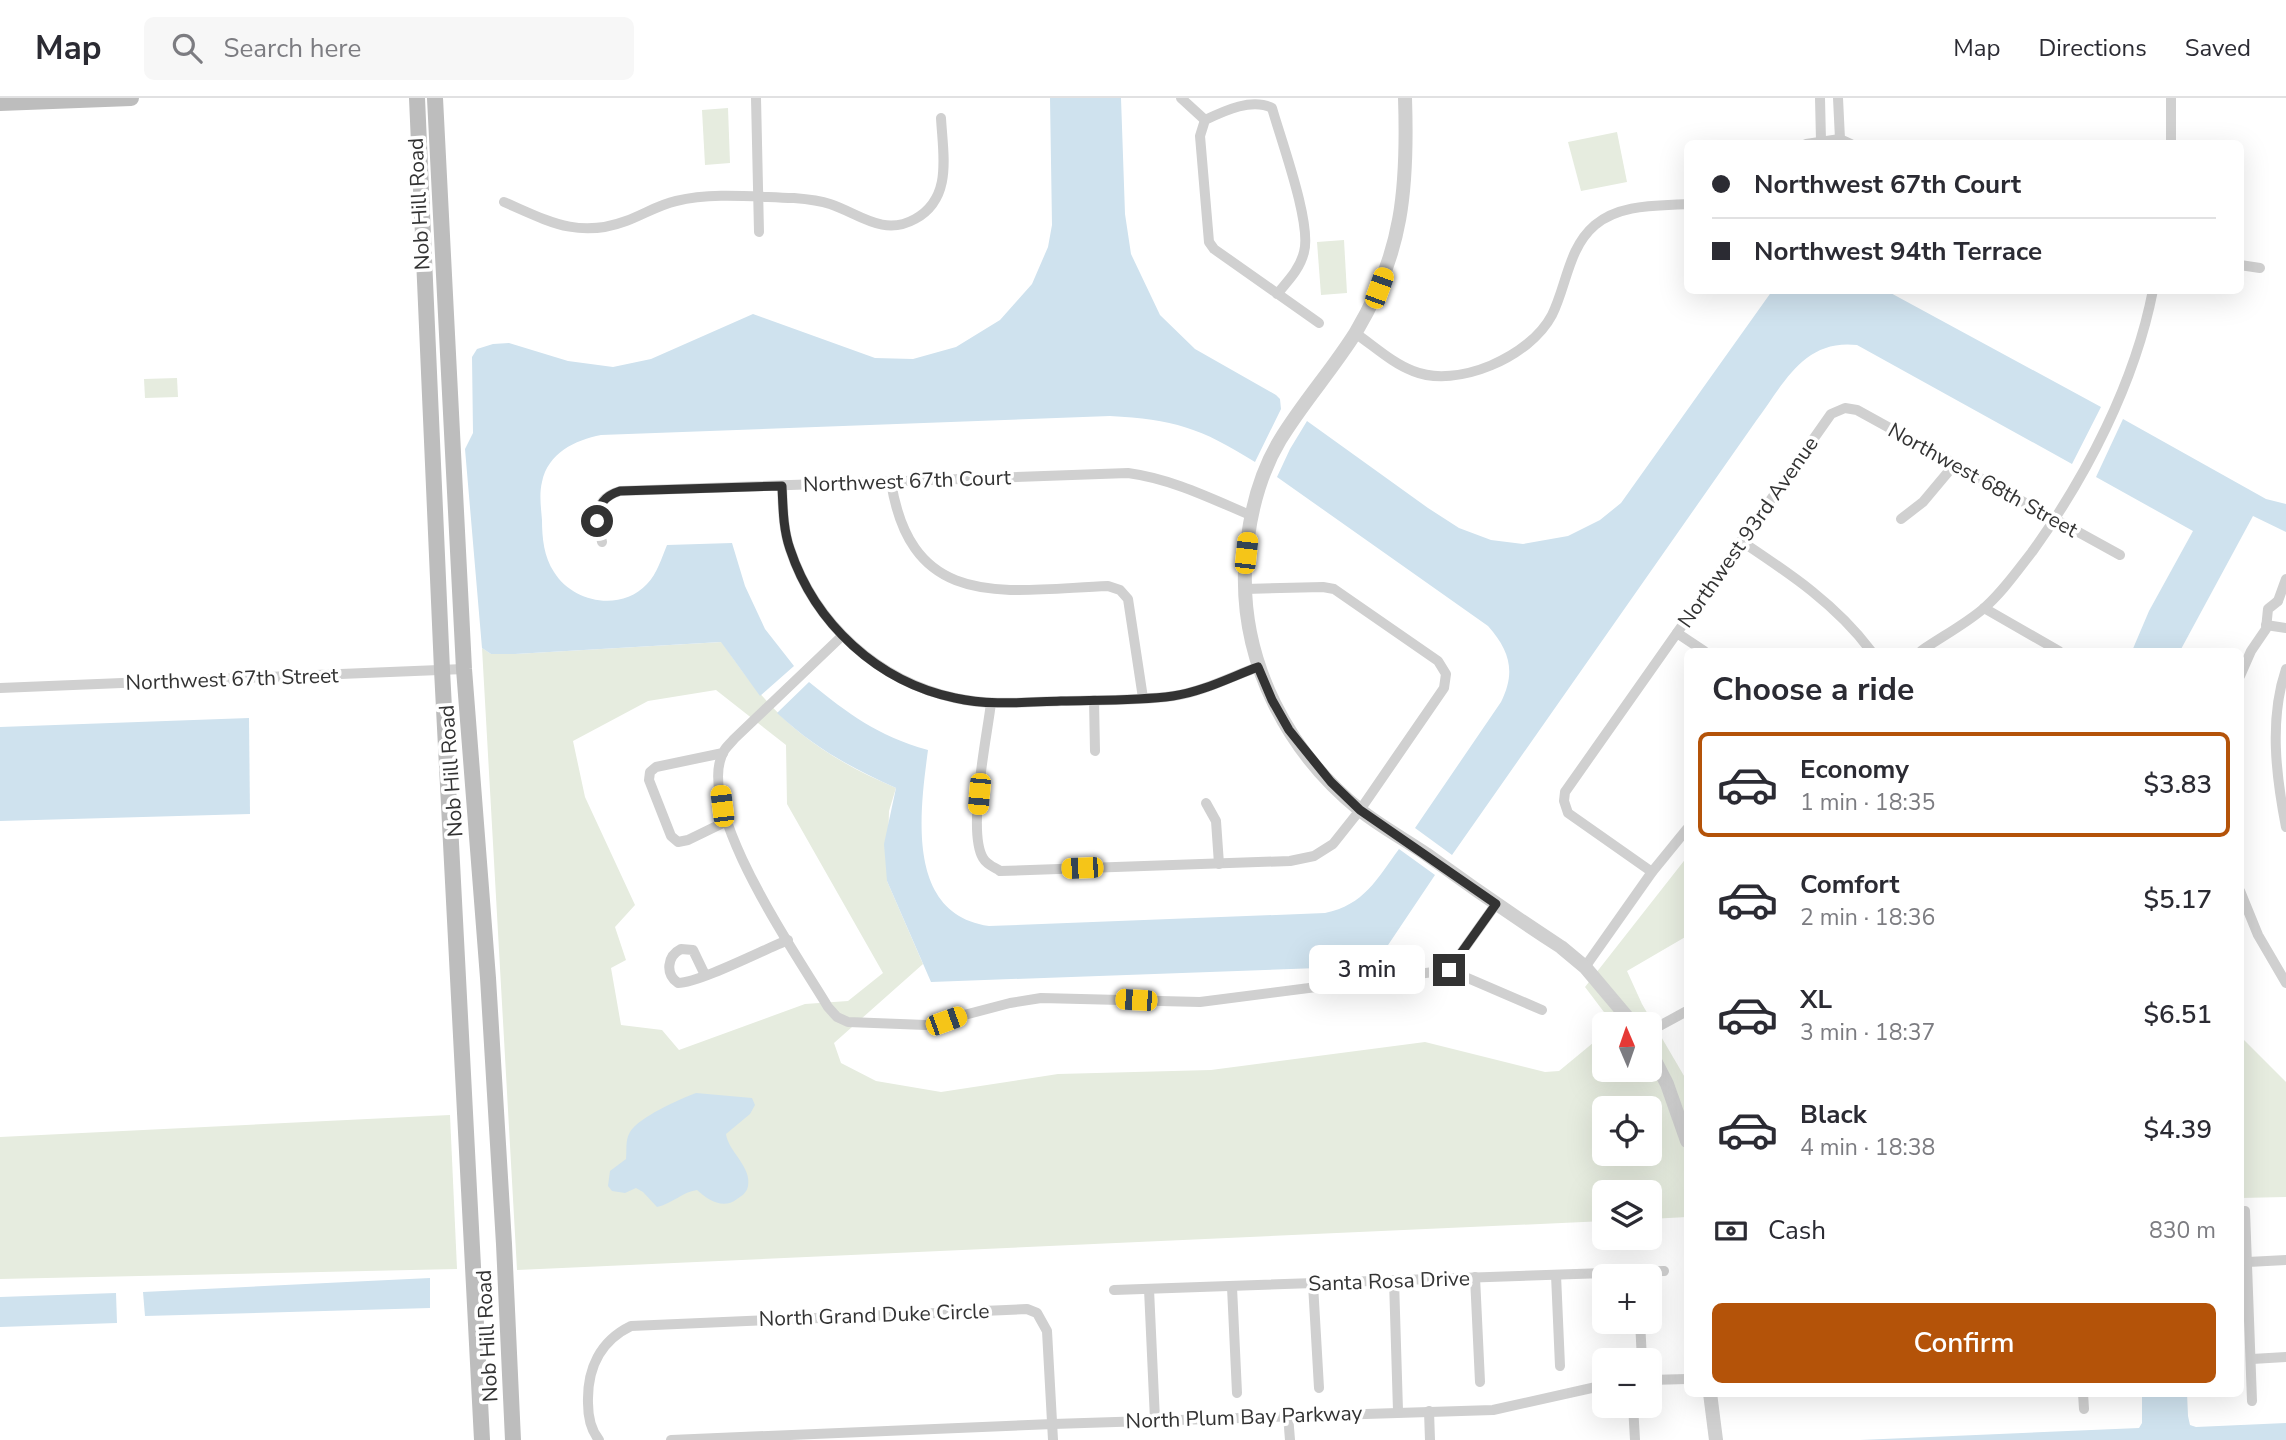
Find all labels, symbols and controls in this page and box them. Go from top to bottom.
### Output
search box [144,17,634,80]
text: Map [35,26,102,71]
icon: search [168,29,206,67]
text: Search here [224,31,361,66]
text: Map [1953,32,2000,64]
text: Directions [2038,32,2147,64]
text: Saved [2185,32,2251,64]
street label: Nob Hill Road [402,137,436,271]
text: Northwest 67th Court [1754,167,2021,202]
text: Northwest 94th Terrace [1754,234,2042,269]
car [1362,265,1397,311]
street label: Northwest 68th Street [1883,416,2084,544]
street label: Northwest 93rd Avenue [1671,431,1825,633]
street label: Northwest 67th Court [803,463,1012,499]
route start [581,505,613,537]
car [1234,531,1259,575]
street label: Northwest 67th Street [125,661,340,697]
text: Choose a ride [1712,668,1914,711]
street label: Nob Hill Road [432,704,470,838]
text: Economy [1800,752,1909,787]
icon: car [1716,753,1779,816]
text: $3.83 [2143,767,2212,802]
car [967,772,992,816]
car [710,784,735,828]
text: 1 min · 18:35 [1800,787,1935,818]
car [1061,857,1104,879]
text: Comfort [1800,867,1900,902]
icon: car [1716,868,1779,931]
text: $5.17 [2143,882,2212,917]
text: 2 min · 18:36 [1800,902,1935,933]
callout: 3 min [1309,946,1424,994]
text: 3 min [1338,954,1396,985]
route end [1433,954,1465,986]
text: XL [1800,982,1832,1017]
icon: car [1716,983,1779,1046]
car [1115,988,1158,1012]
text: $6.51 [2143,997,2212,1032]
car [923,1004,970,1038]
north arrow [1592,1012,1662,1082]
map controls [1592,1012,1662,1418]
text: 3 min · 18:37 [1800,1017,1935,1048]
button: locate [1592,1096,1662,1166]
text: Black [1800,1097,1867,1132]
icon: car [1716,1098,1779,1161]
text: $4.39 [2143,1112,2212,1147]
text: 4 min · 18:38 [1800,1132,1935,1163]
button: layers [1592,1180,1662,1250]
icon: cash [1712,1212,1750,1250]
text: Cash [1768,1213,1826,1248]
text: 830 m [2149,1215,2216,1246]
street label: Santa Rosa Drive [1308,1264,1470,1298]
button: + [1592,1264,1662,1334]
street label: Nob Hill Road [470,1269,504,1403]
street label: North Grand Duke Circle [758,1297,990,1333]
button: Confirm [1712,1303,2216,1383]
button: − [1592,1348,1662,1418]
street label: North Plum Bay Parkway [1125,1399,1363,1435]

